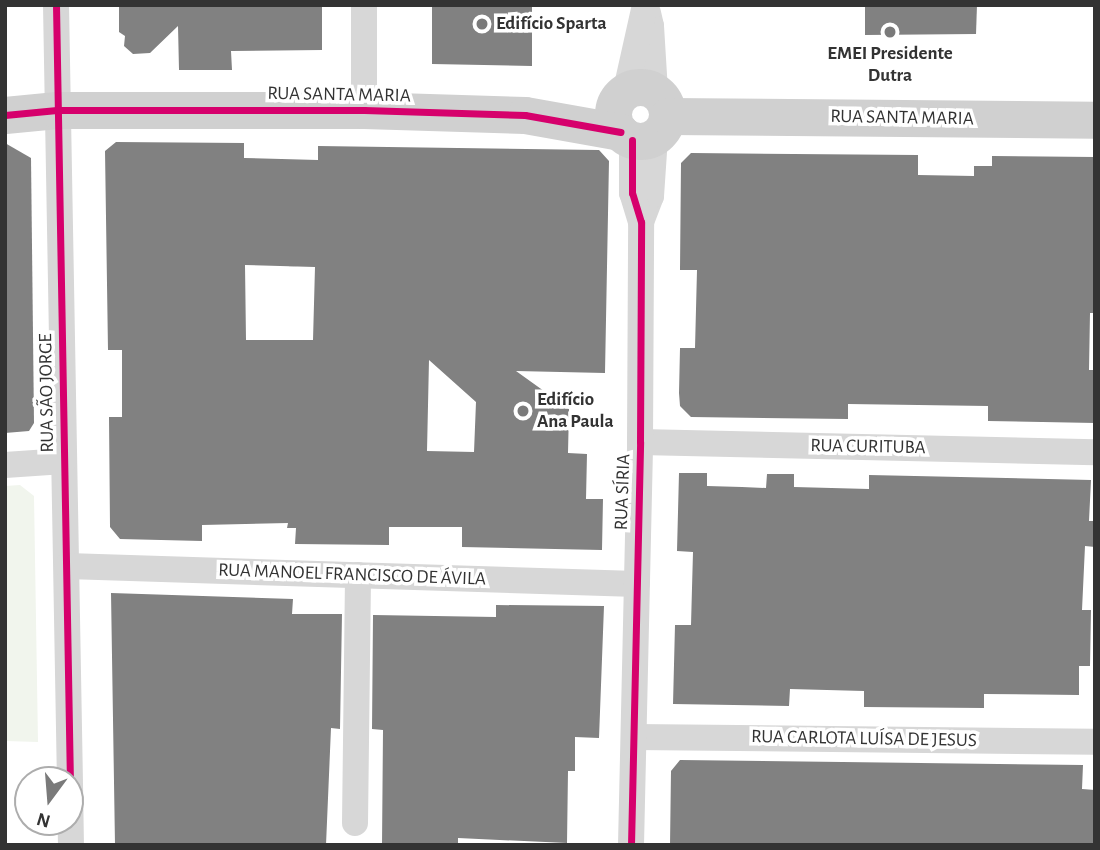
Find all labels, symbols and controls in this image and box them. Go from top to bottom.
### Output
place label: Edifício Sparta [496,13,607,35]
marker: Edifício Sparta [474,16,490,32]
marker: EMEI Presidente Dutra [882,24,898,40]
place label: EMEI Presidente Dutra [827,43,953,87]
street label: RUA SANTA MARIA [267,82,411,108]
street label: RUA SANTA MARIA [830,105,974,131]
street label: RUA SÃO JORGE [35,333,59,453]
place label: Edifício Ana Paula [537,389,614,433]
marker: Edifício Ana Paula [515,403,531,419]
street label: RUA CURITUBA [810,435,926,459]
street label: RUA SÍRIA [610,453,636,531]
street label: RUA MANOEL FRANCISCO DE ÁVILA [218,559,486,591]
street label: RUA CARLOTA LUÍSA DE JESUS [751,726,977,752]
north arrow [14,766,84,836]
text: N [35,809,53,831]

